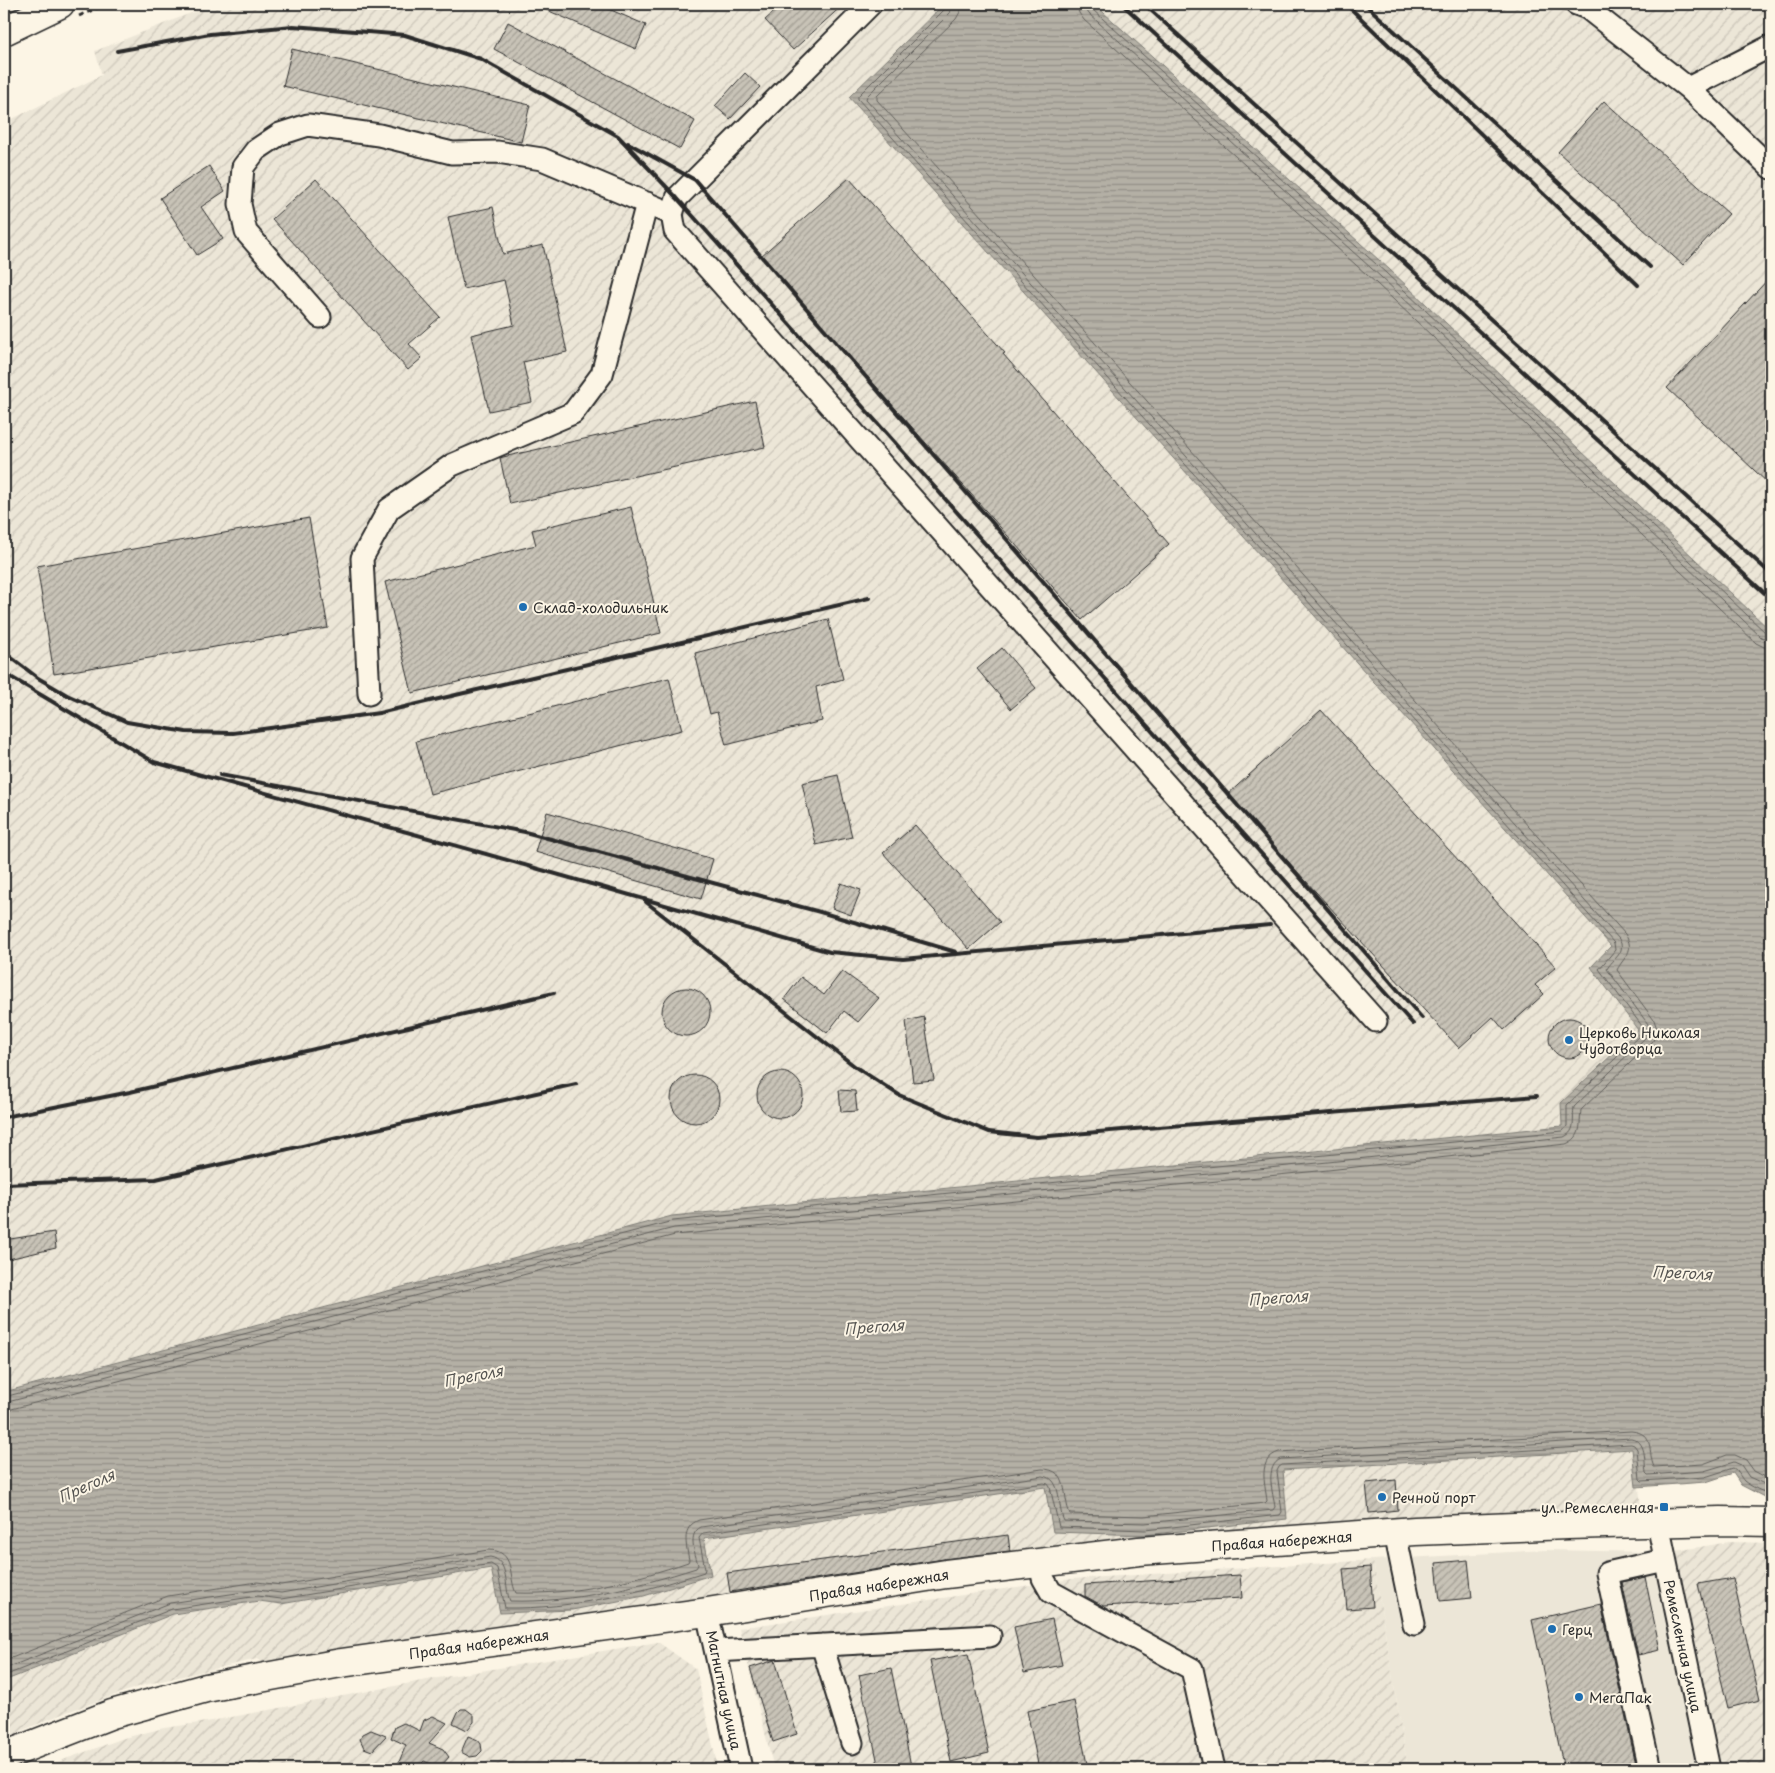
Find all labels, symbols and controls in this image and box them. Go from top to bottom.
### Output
place label: Склад-холодильник [533,597,669,618]
marker: Склад-холодильник [517,601,529,613]
place label: Церковь Николая Чудотворца [1579,1022,1700,1059]
marker: Церковь Николая Чудотворца [1563,1034,1575,1046]
water label: Преголя [1651,1259,1713,1285]
water label: Преголя [1247,1283,1310,1311]
water label: Преголя [843,1312,906,1340]
water label: Преголя [441,1358,505,1392]
water label: Преголя [54,1462,119,1508]
place label: Речной порт [1392,1487,1476,1508]
marker: Речной порт [1376,1491,1388,1503]
place label: ул. Ремесленная [1541,1497,1654,1518]
marker: ул. Ремесленная [1658,1501,1670,1513]
street label: Правая набережная [1211,1526,1353,1556]
street label: Правая набережная [808,1564,950,1606]
street label: Ремесленная улица [1659,1578,1707,1715]
place label: Герц [1562,1619,1592,1640]
marker: Герц [1546,1623,1558,1635]
street label: Правая набережная [408,1624,550,1664]
street label: Магнитная улица [701,1628,747,1752]
place label: МегаПак [1589,1687,1652,1708]
marker: МегаПак [1573,1691,1585,1703]

